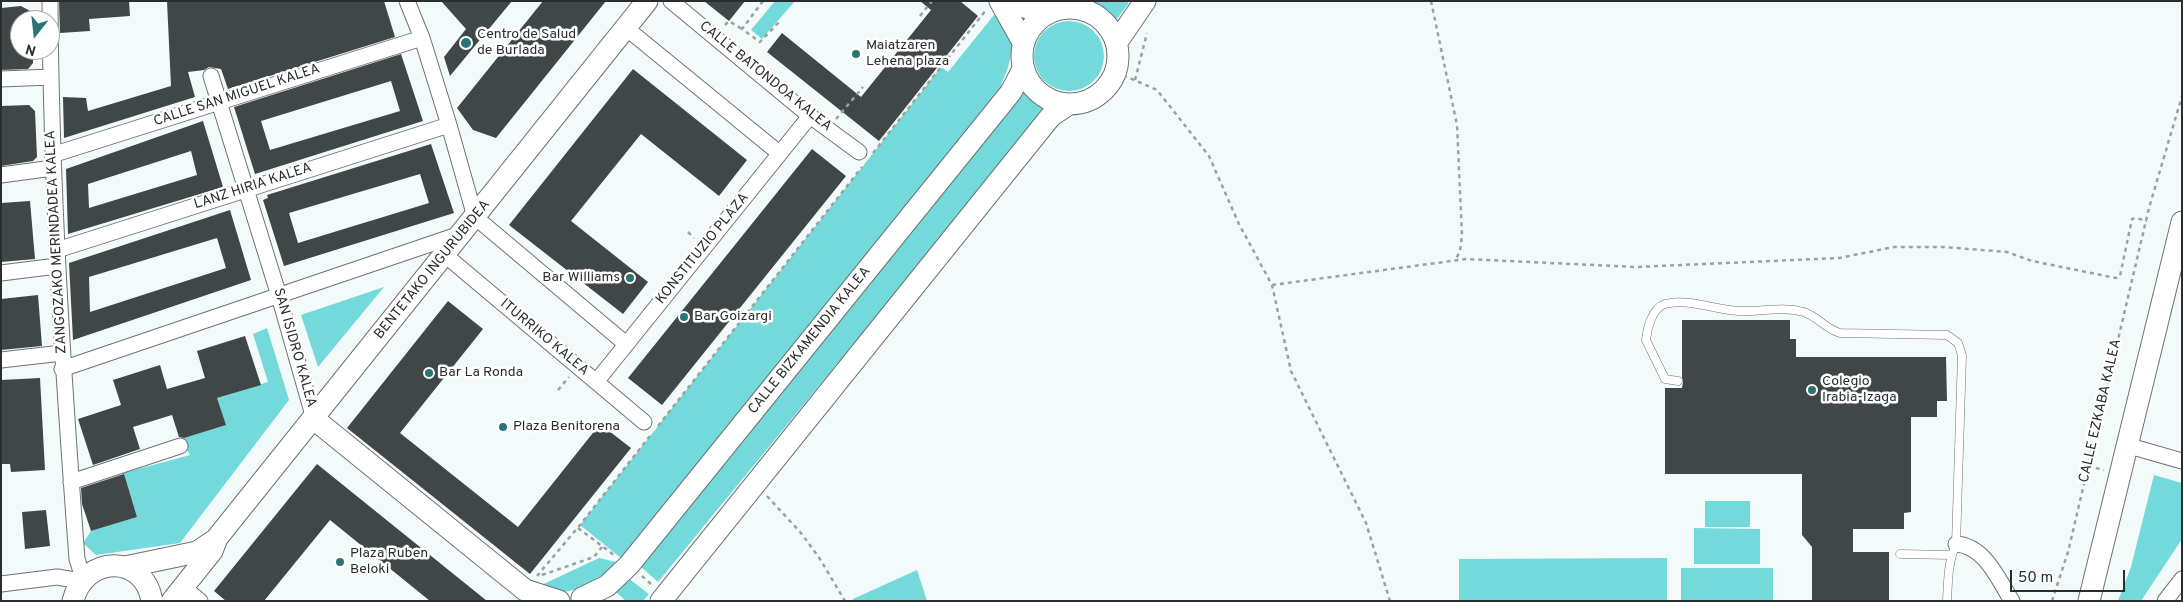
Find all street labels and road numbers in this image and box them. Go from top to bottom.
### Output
street label: CALLE BATONDOA KALEA [695,18,835,136]
street label: CALLE SAN MIGUEL KALEA [152,61,322,131]
street label: ZANGOZAKO MERINDADEA KALEA [43,130,71,354]
street label: LANZ HIRIA KALEA [192,160,314,214]
street label: KONSTITUZIO PLAZA [653,190,753,308]
street label: BENTETAKO INGURUBIDEA [372,197,494,343]
street label: CALLE BIZKAMENDIA KALEA [745,264,875,418]
street label: SAN ISIDRO KALEA [269,286,319,410]
street label: ITURRIKO KALEA [496,296,592,380]
street label: CALLE EZKABA KALEA [2076,338,2126,484]

